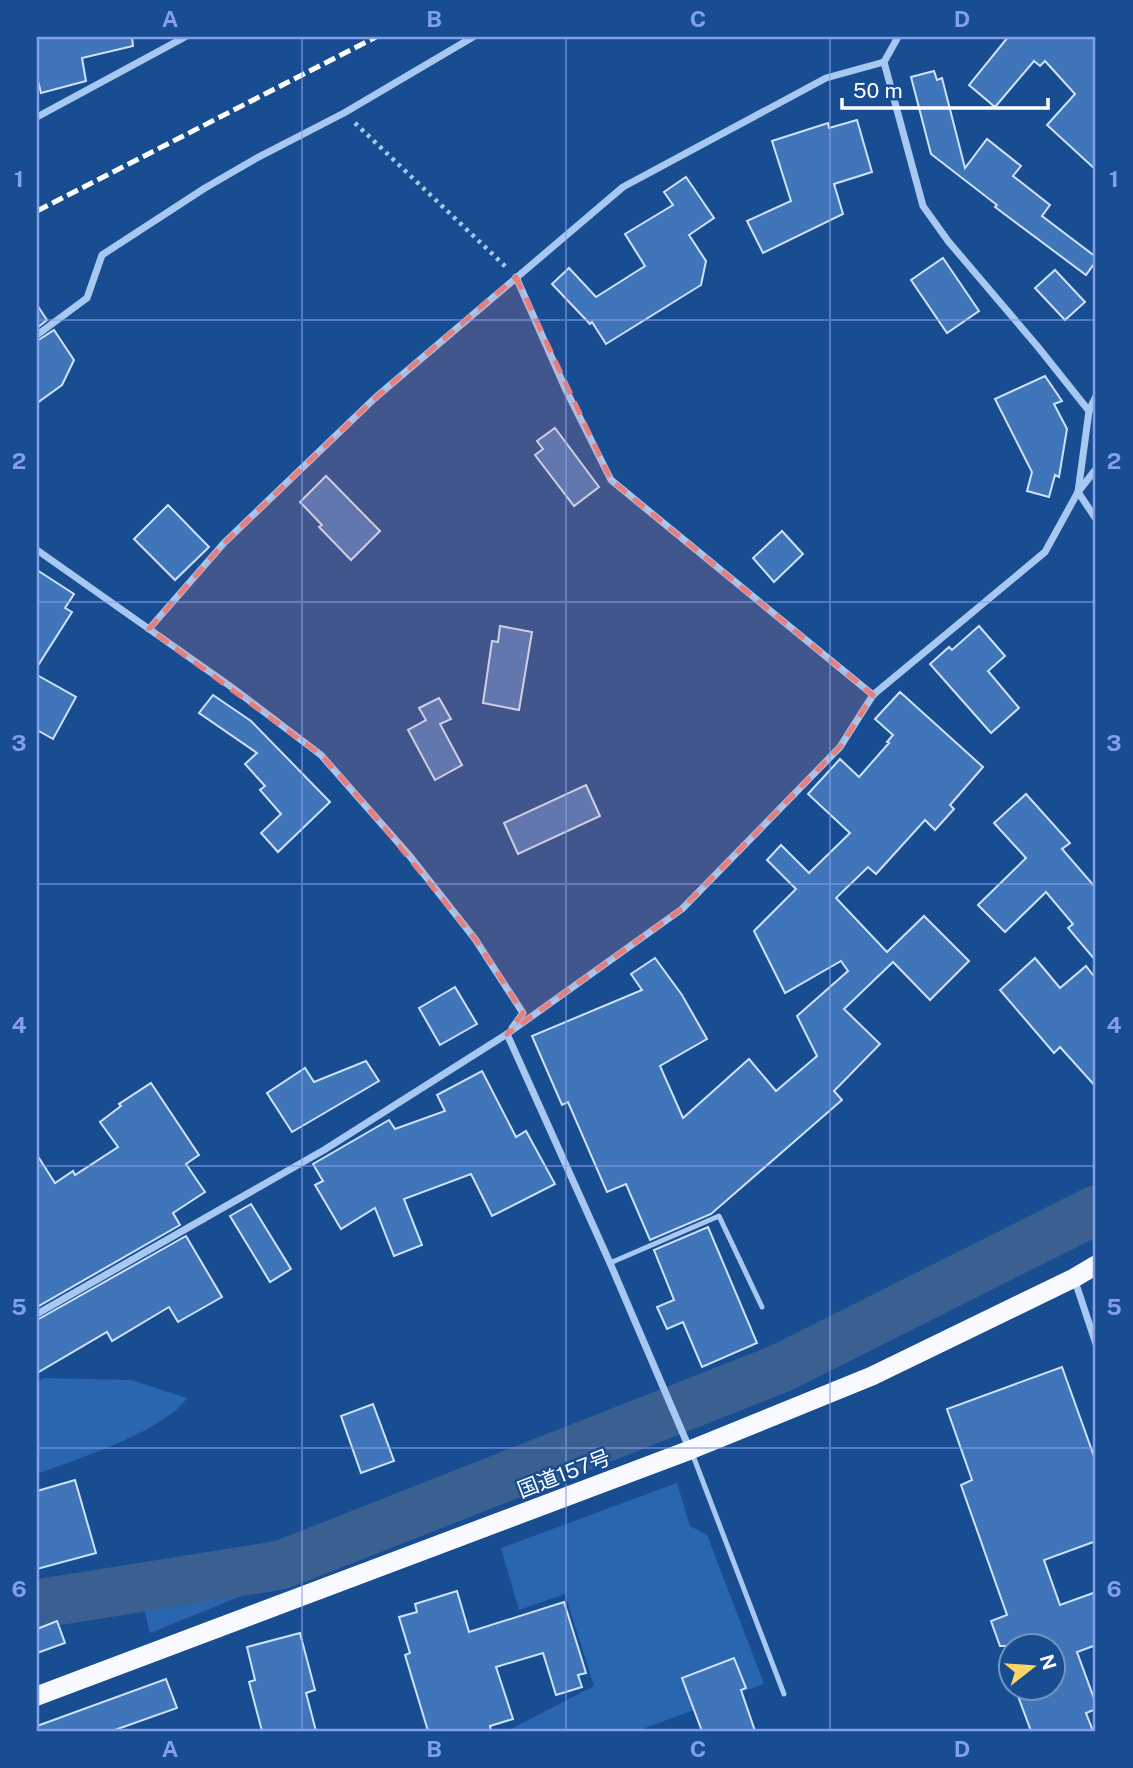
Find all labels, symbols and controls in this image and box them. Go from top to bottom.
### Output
text: A [162,5,179,32]
text: B [426,5,442,32]
text: C [690,5,706,32]
text: D [954,5,970,32]
scale bar [842,66,1049,110]
text: 50 m [853,78,903,103]
text: 1 [14,165,24,192]
text: 1 [1109,165,1119,192]
text: 2 [12,447,26,474]
text: 2 [1107,447,1121,474]
text: 3 [11,729,27,756]
text: 3 [1106,729,1122,756]
text: 4 [11,1011,27,1038]
text: 4 [1106,1011,1122,1038]
text: 5 [11,1293,27,1320]
text: 5 [1106,1293,1122,1320]
street label: 国道157号 [514,1444,614,1503]
text: 6 [11,1575,27,1602]
text: 6 [1106,1575,1122,1602]
north arrow [996,1632,1066,1702]
text: N [1036,1652,1061,1672]
text: A [162,1735,179,1762]
text: B [426,1735,442,1762]
text: C [690,1735,706,1762]
text: D [954,1735,970,1762]

